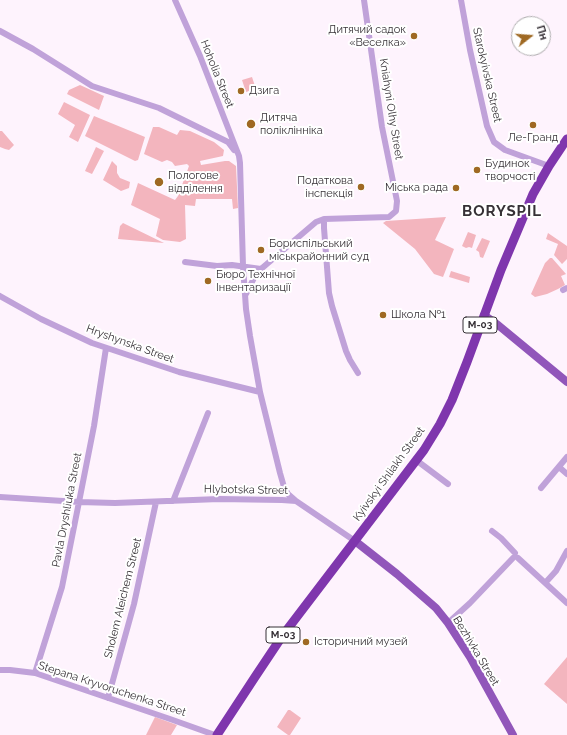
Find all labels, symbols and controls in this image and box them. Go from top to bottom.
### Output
north arrow [511,16,551,56]
place label: Дитячий садок «Веселка» [328,23,406,49]
text: Пн [534,24,550,42]
street label: Starokyivska Street [470,26,504,124]
marker: Дитячий садок «Веселка» [409,31,419,41]
street label: Hoholia Street [197,38,237,110]
street label: Kniahyni Olhy Street [376,57,406,161]
place label: Дзига [249,84,279,98]
marker: Дзига [236,86,246,96]
place label: Дитяча поліклінніка [260,111,323,137]
marker: Дитяча поліклінніка [245,118,257,130]
marker: Ле-Гранд [528,120,538,130]
place label: Ле-Гранд [508,131,558,145]
place label: Будинок творчості [485,157,535,183]
marker: Будинок творчості [472,165,482,175]
place label: Пологове відділення [168,169,223,195]
place label: Податкова інспекція [297,174,353,200]
marker: Пологове відділення [153,176,165,188]
place label: Міська рада [385,181,448,195]
marker: Податкова інспекція [356,182,366,192]
marker: Міська рада [451,183,461,193]
district label: BORYSPIL [462,202,542,220]
place label: Бориспільський міськрайонний суд [269,237,369,263]
marker: Бориспільський міськрайонний суд [256,245,266,255]
place label: Бюро Технічної Інвентаризації [216,268,295,294]
marker: Бюро Технічної Інвентаризації [203,276,213,286]
place label: Школа №1 [391,308,446,322]
marker: Школа №1 [378,310,388,320]
road number: М-03 [463,317,497,333]
street label: Hryshynska Street [84,322,176,366]
street label: Kyivskyi Shliakh Street [350,424,428,524]
street label: Pavla Dryshliuka Street [49,452,85,568]
street label: Hlybotska Street [204,483,288,497]
street label: Sholem Aleichem Street [102,536,144,660]
street label: Bezhivka Street [450,614,502,688]
road number: М-03 [266,627,300,643]
place label: Історичний музей [314,635,407,649]
marker: Історичний музей [301,637,311,647]
street label: Stepana Kryvoruchenka Street [36,659,188,719]

